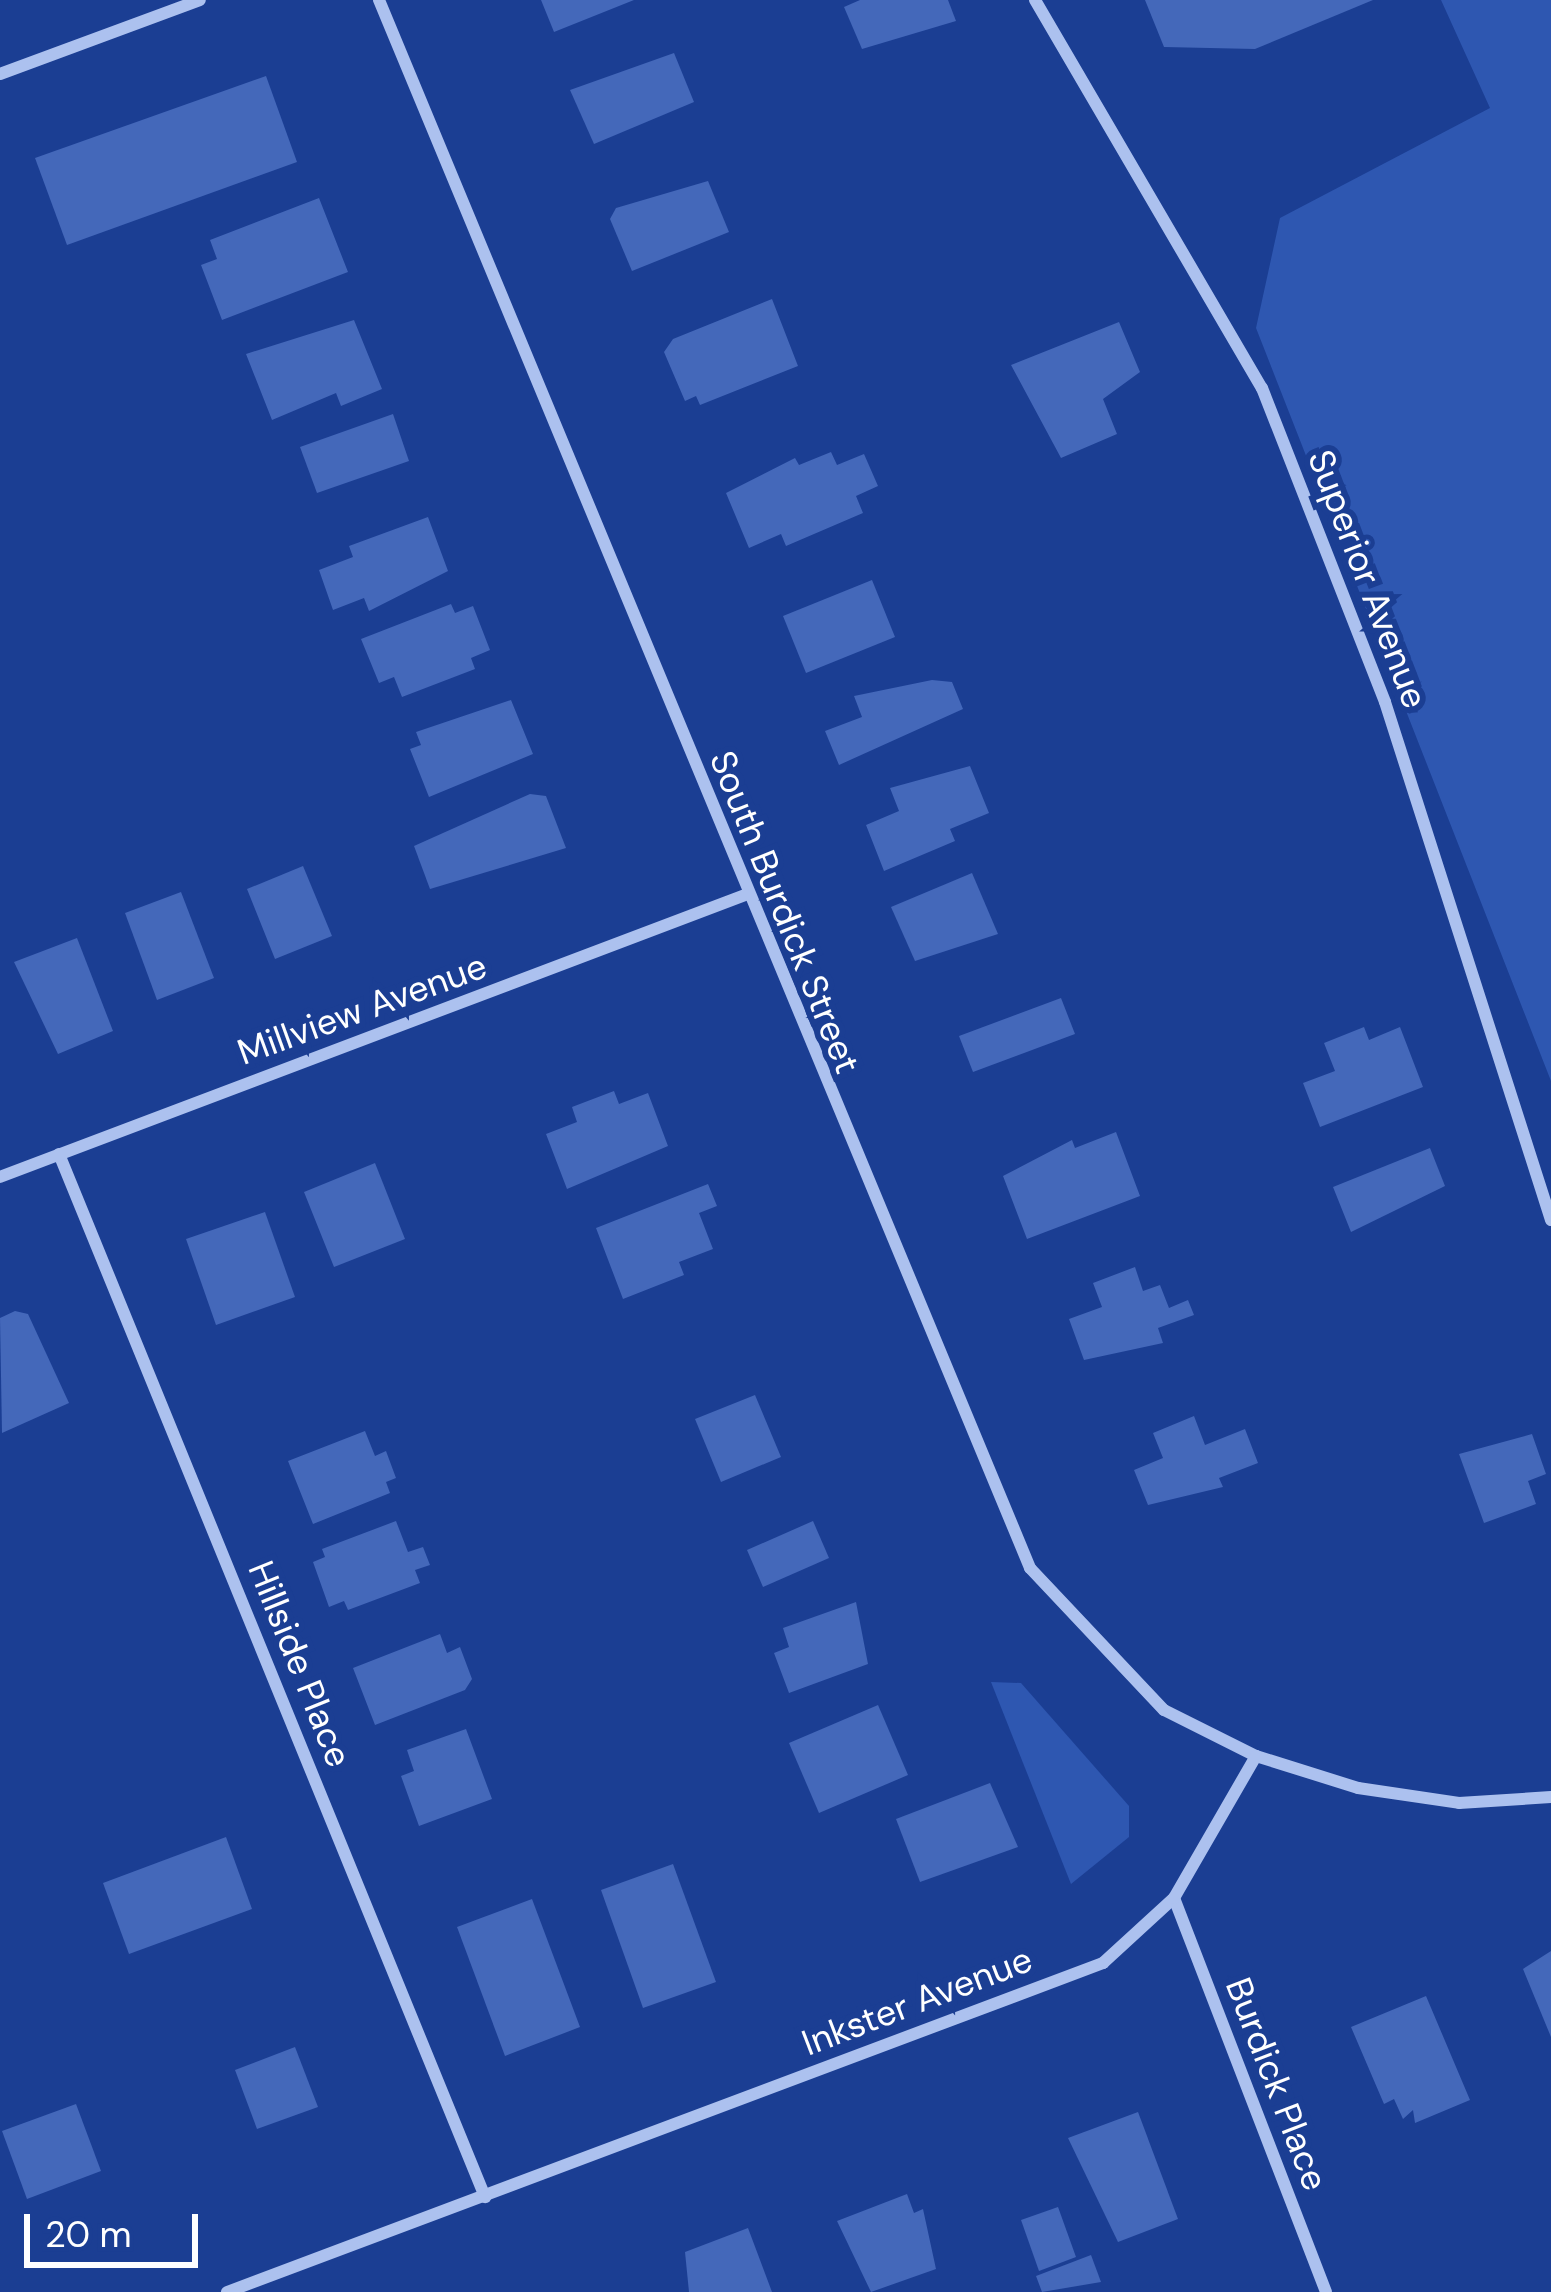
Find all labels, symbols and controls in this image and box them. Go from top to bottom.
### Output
street label: Superior Avenue [1299,444,1437,714]
street label: South Burdick Street [701,745,869,1079]
street label: Millview Avenue [232,944,492,1074]
street label: Hillside Place [239,1555,361,1773]
street label: Inkster Avenue [796,1937,1038,2065]
street label: Burdick Place [1217,1972,1337,2196]
scale bar [30,2190,204,2264]
text: 20 m [45,2211,132,2258]

